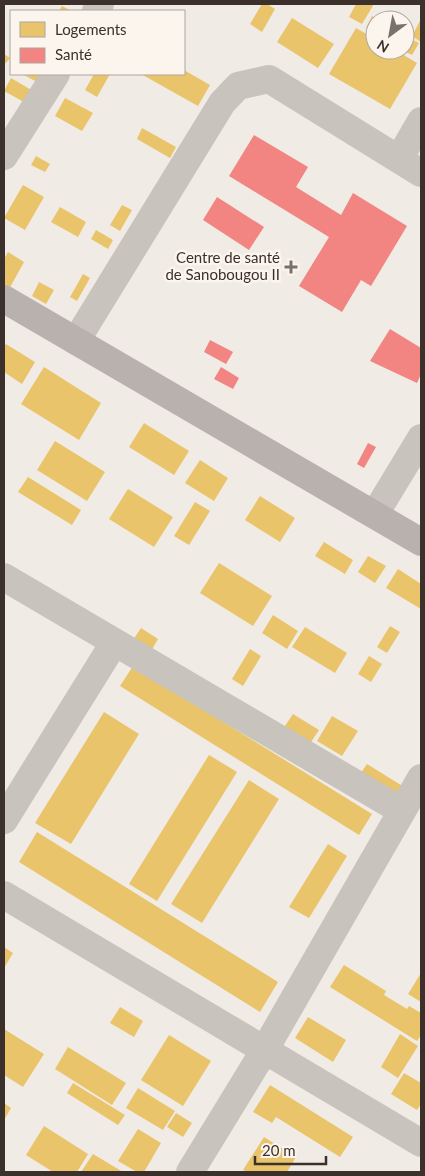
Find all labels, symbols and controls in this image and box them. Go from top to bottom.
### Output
legend [10,10,185,75]
north arrow [365,10,415,60]
text: Logements [55,20,127,38]
text: N [374,36,392,57]
text: Santé [55,45,92,63]
place label: Centre de santé de Sanobougou II [165,248,280,283]
marker: Centre de santé de Sanobougou II [284,260,298,274]
scale bar [255,1134,326,1166]
text: 20 m [262,1141,296,1159]

